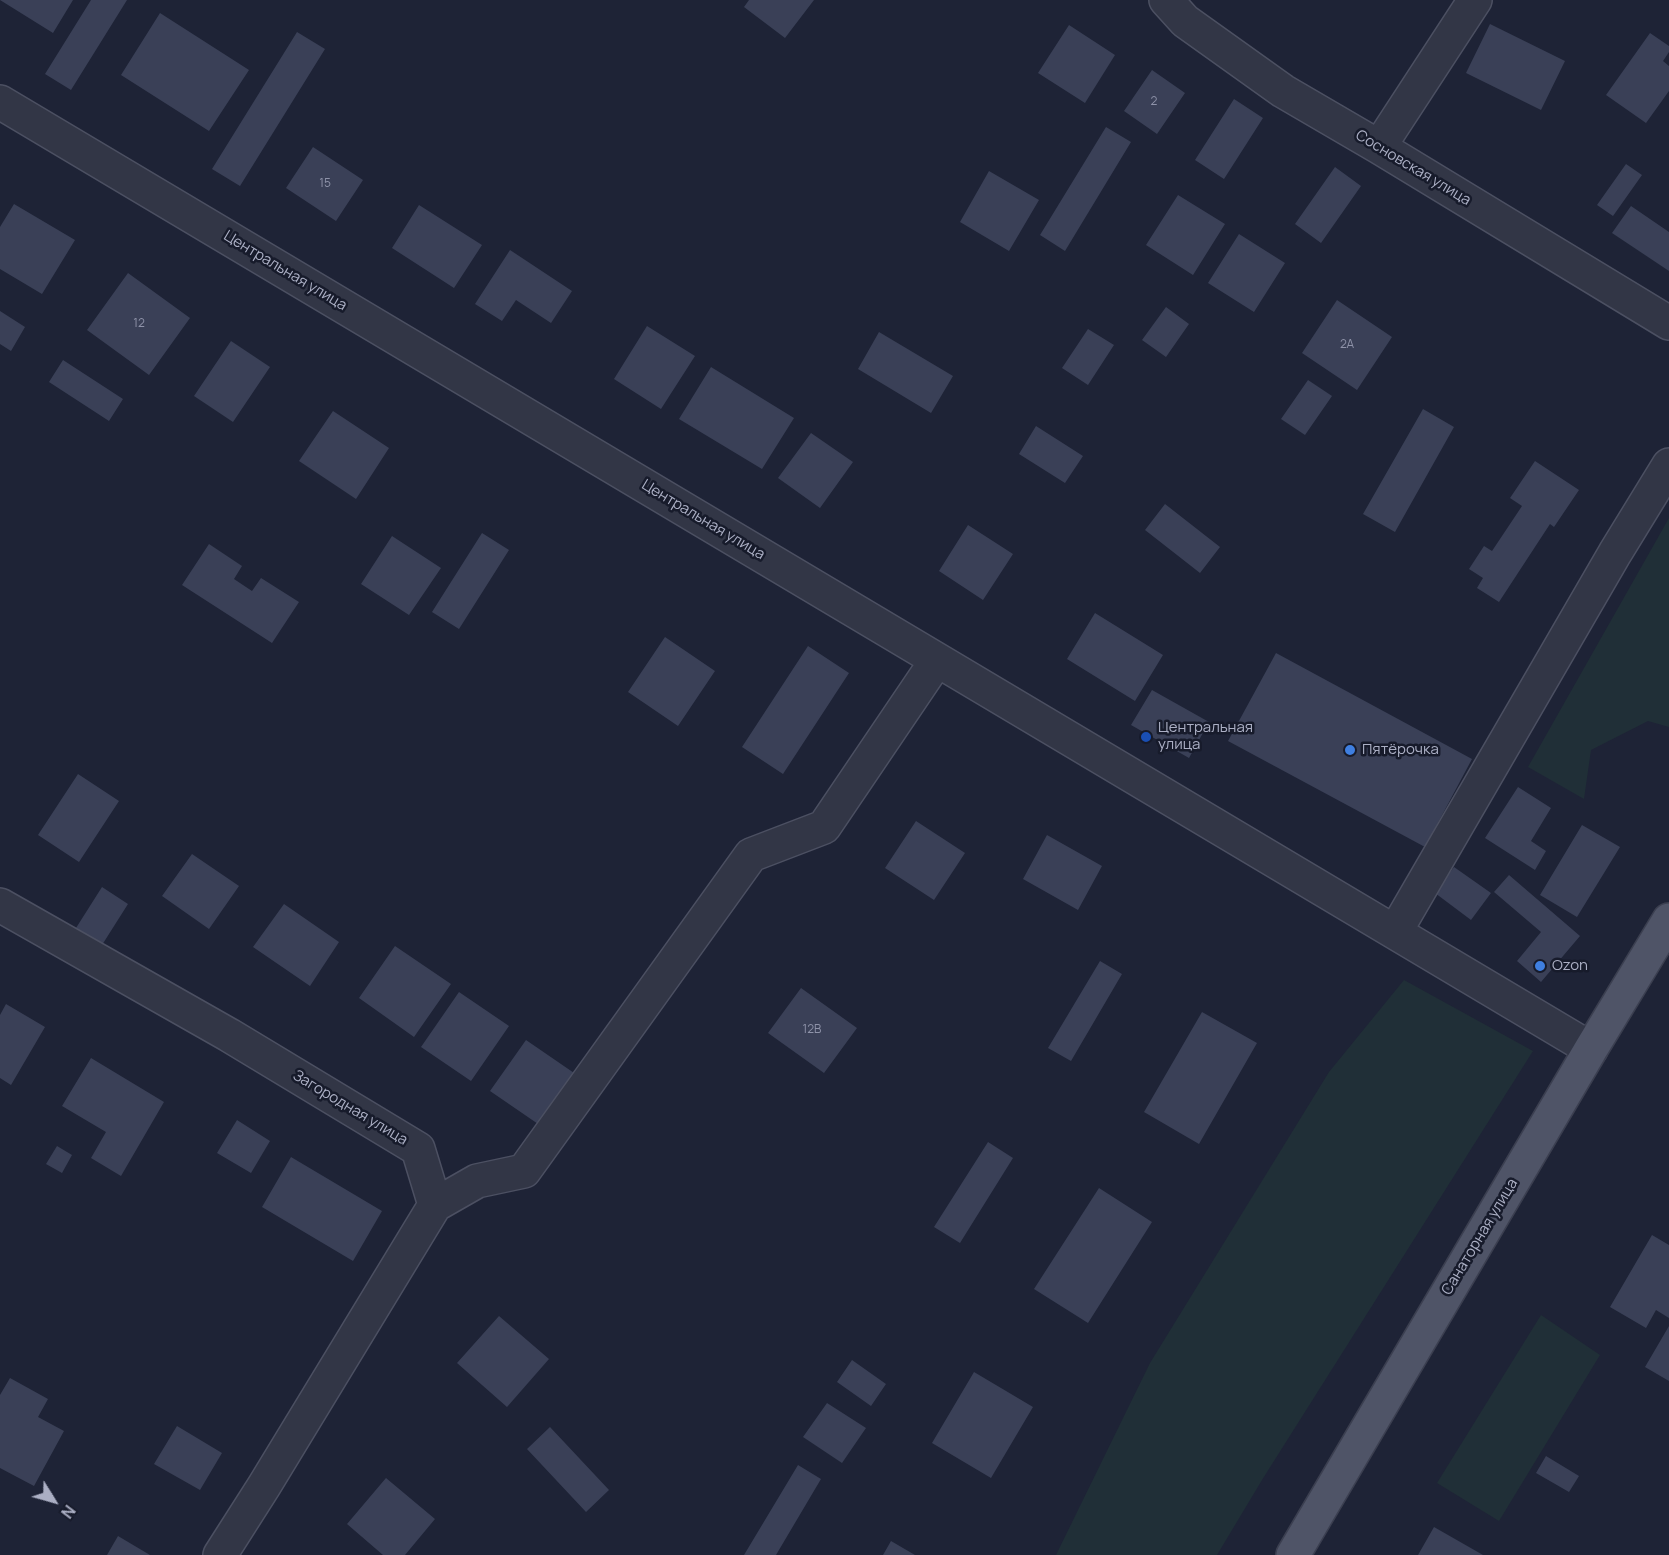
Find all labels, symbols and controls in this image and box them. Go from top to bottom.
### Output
house number: 2 [1151,95,1157,109]
street label: Сосновская улица [1352,126,1474,210]
house number: 15 [319,177,331,191]
street label: Центральная улица [220,227,350,315]
house number: 12 [133,317,145,331]
house number: 2А [1340,338,1354,352]
street label: Центральная улица [638,476,768,564]
place label: Центральная улица [1158,719,1253,754]
marker: Центральная улица [1139,730,1153,744]
place label: Пятёрочка [1362,741,1439,759]
marker: Пятёрочка [1343,743,1357,757]
place label: Ozon [1552,957,1588,975]
marker: Ozon [1533,959,1547,973]
house number: 12В [803,1023,821,1037]
street label: Загородная улица [289,1067,411,1149]
street label: Санаторная улица [1438,1176,1522,1298]
north arrow [24,1471,84,1531]
text: N [56,1501,81,1523]

